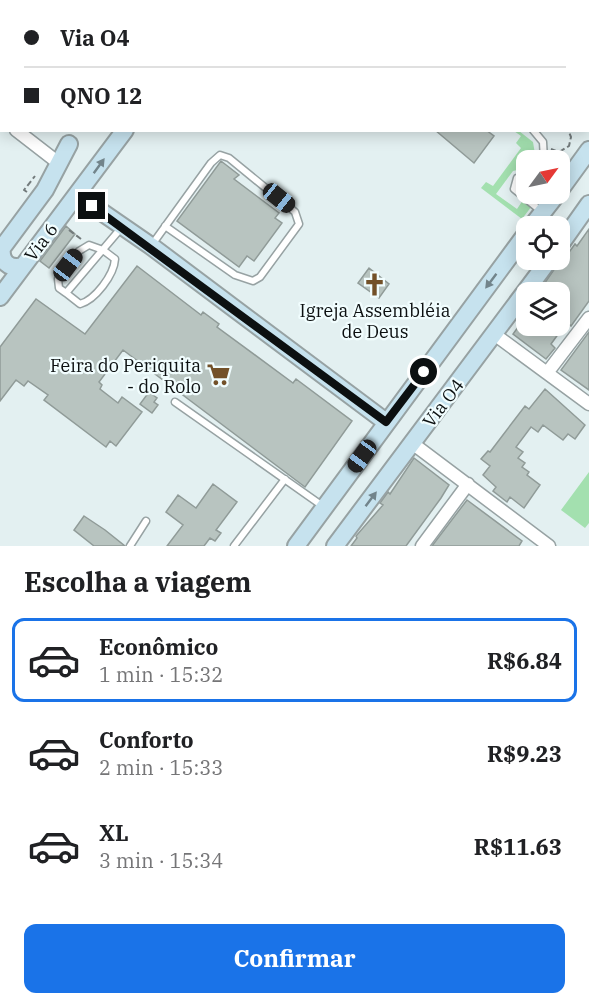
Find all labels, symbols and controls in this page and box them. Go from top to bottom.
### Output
text: Via O4 [60,23,130,52]
text: QNO 12 [60,81,142,110]
north arrow [516,150,570,204]
map controls [516,150,570,336]
one-way arrow [92,159,104,174]
car [259,180,299,216]
route end [78,192,105,219]
button: locate [516,216,570,270]
street label: Via 6 [19,218,63,266]
car [50,245,86,285]
church icon: Igreja Assembléia de Deus [362,271,388,297]
one-way arrow [486,274,498,289]
button: layers [516,282,570,336]
place label: Igreja Assembléia de Deus [299,299,451,343]
place label: Feira do Periquita - do Rolo [50,354,201,398]
route start [410,358,437,385]
supermarket icon: Feira do Periquita - do Rolo [206,362,232,388]
street label: Via O4 [417,374,469,432]
car [344,436,380,476]
one-way arrow [364,492,376,507]
text: Escolha a viagem [24,564,251,599]
text: Econômico [99,632,218,661]
icon: car [27,633,81,687]
text: R$6.84 [487,646,562,675]
text: 1 min · 15:32 [99,661,223,688]
text: Conforto [99,725,194,754]
icon: car [27,726,81,780]
text: R$9.23 [487,739,562,768]
text: 2 min · 15:33 [99,754,223,781]
text: XL [99,818,129,847]
icon: car [27,819,81,873]
text: R$11.63 [474,832,562,861]
text: 3 min · 15:34 [99,847,223,874]
button: Confirmar [24,924,565,993]

